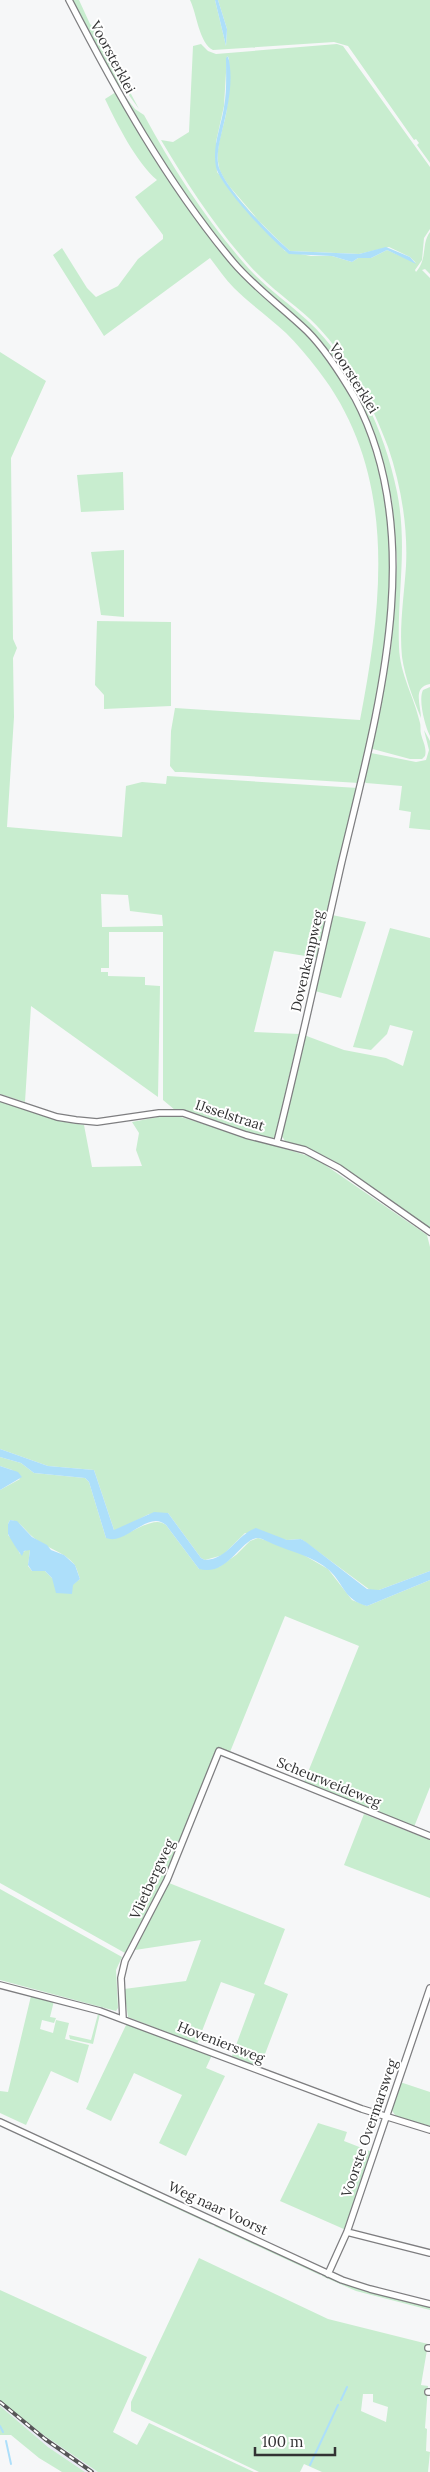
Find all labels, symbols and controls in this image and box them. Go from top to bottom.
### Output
street label: Voorsterklei [86,17,140,96]
street label: Voorsterklei [325,339,383,416]
street label: Dovenkampweg [287,908,327,1013]
street label: IJsselstraat [193,1095,267,1135]
street label: Scheurweideweg [274,1753,384,1811]
street label: Vlietbergweg [125,1836,178,1923]
street label: Hoveniersweg [175,2017,268,2067]
street label: Voorste Overmarsweg [337,2056,401,2200]
street label: Weg naar Voorst [165,2177,271,2239]
scale bar [255,2424,335,2456]
text: 100 m [262,2432,303,2451]

